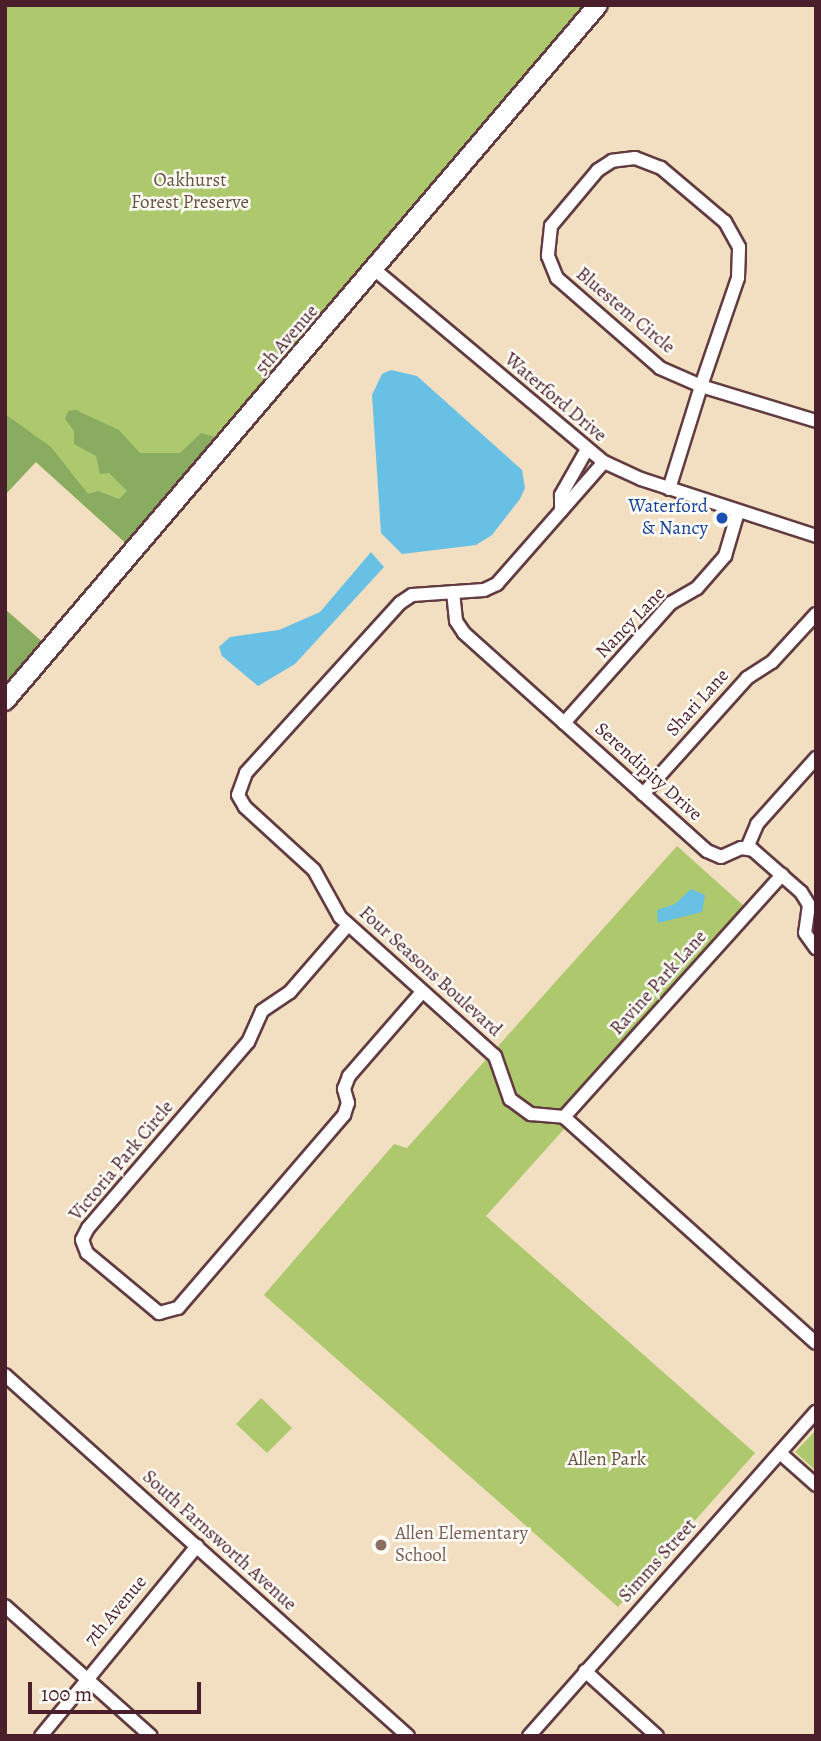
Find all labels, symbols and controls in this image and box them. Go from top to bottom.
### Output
park label: Oakhurst Forest Preserve [131,170,249,214]
street label: Bluestem Circle [571,263,679,359]
street label: 5th Avenue [251,300,323,380]
street label: Waterford Drive [499,349,611,447]
place label: Waterford & Nancy [628,496,708,540]
marker: Waterford & Nancy [714,510,730,526]
street label: Nancy Lane [591,583,671,663]
street label: Shari Lane [662,665,734,741]
street label: Serendipity Drive [590,718,706,826]
street label: Four Seasons Boulevard [354,902,506,1042]
street label: Ravine Park Lane [606,926,712,1040]
street label: Victoria Park Circle [65,1096,179,1226]
park label: Allen Park [568,1449,646,1471]
street label: South Farnsworth Avenue [137,1466,301,1616]
street label: Simms Street [614,1514,702,1608]
place label: Allen Elementary School [395,1523,528,1567]
marker: Allen Elementary School [373,1537,389,1553]
street label: 7th Avenue [80,1571,152,1651]
scale bar [32,1668,205,1712]
text: 100 m [41,1680,92,1708]

